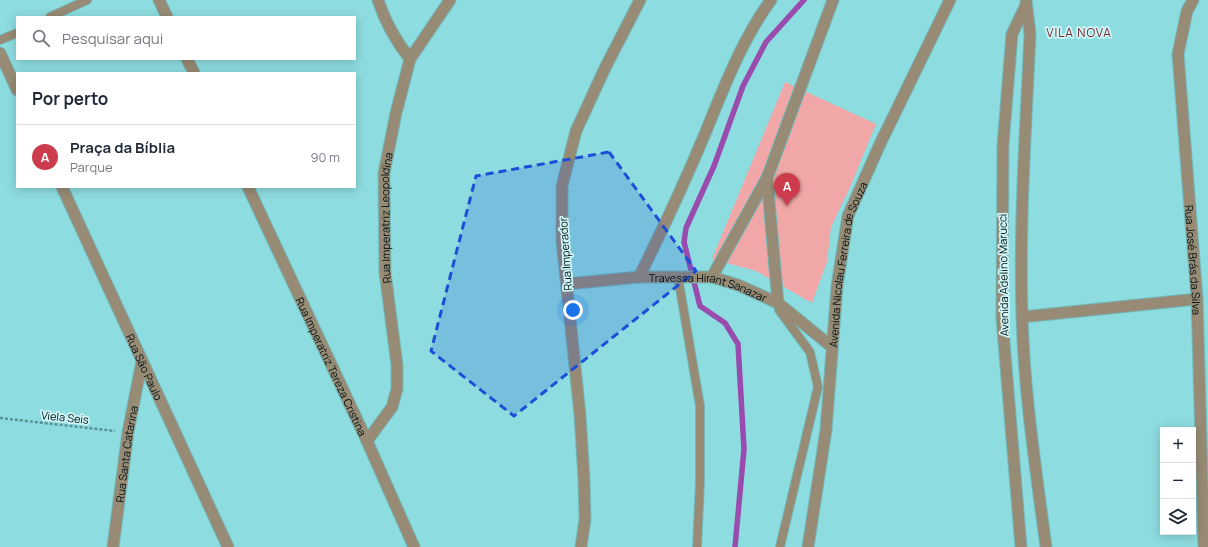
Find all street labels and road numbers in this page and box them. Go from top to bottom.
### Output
street label: Rua Imperatriz Leopoldina [377,151,395,284]
street label: Avenida Nicolau Ferreira de Souza [825,179,870,348]
street label: Rua José Brás da Silva [1182,204,1205,315]
street label: Avenida Adelino Marucci [994,214,1012,336]
street label: Rua Imperador [555,217,575,291]
street label: Travessa Hirant Sanazar [649,269,770,305]
street label: Rua Imperatriz Tereza Cristina [293,294,371,438]
street label: Rua São Paulo [123,331,167,403]
street label: Rua Santa Catarina [111,404,141,503]
street label: Viela Seis [40,407,90,427]

